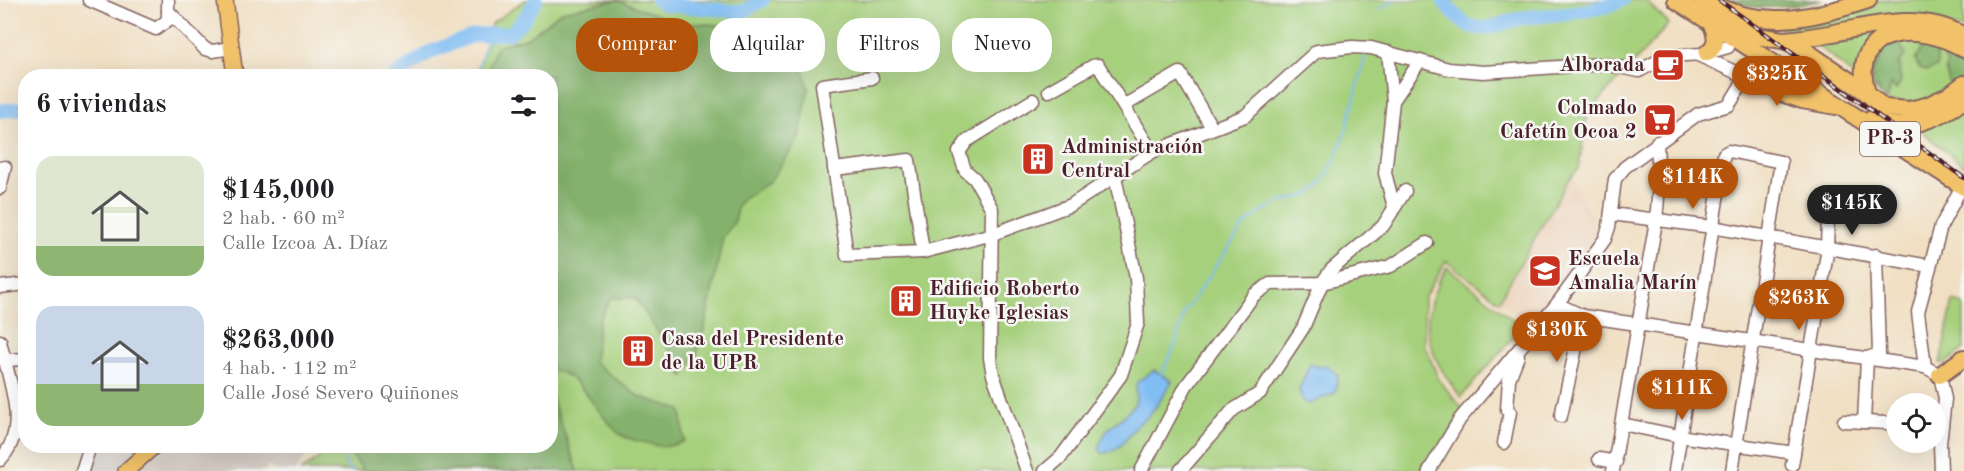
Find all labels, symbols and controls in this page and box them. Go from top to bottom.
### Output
chip: Comprar [576,18,698,72]
chip: Alquilar [710,18,825,72]
chip: Filtros [837,18,940,72]
chip: Nuevo [952,18,1052,72]
cafe icon: Alborada [1650,47,1686,83]
place label: Alborada [1559,55,1645,76]
pin: $325K [1735,56,1819,107]
text: $325K [1746,65,1808,85]
icon: filters [507,89,540,122]
text: 6 viviendas [36,92,166,118]
place label: Colmado Cafetín Ocoa 2 [1500,98,1637,143]
supermarket icon: Colmado Cafetín Ocoa 2 [1642,102,1678,138]
road number: PR-3 [1860,122,1920,156]
place label: Administración Central [1061,137,1203,182]
building icon: Administración Central [1020,141,1056,177]
pin: $114K [1651,159,1735,210]
text: $114K [1662,168,1724,188]
text: $145,000 [222,178,335,204]
icon: home [84,180,156,252]
pin: $145K [1810,185,1894,236]
text: $145K [1821,194,1883,214]
text: 2 hab. · 60 m² [222,209,345,229]
text: Calle Izcoa A. Díaz [222,234,388,254]
place label: Escuela Amalia Marín [1568,249,1697,294]
school or university icon: Escuela Amalia Marín [1527,253,1563,289]
place label: Edificio Roberto Huyke Iglesias [929,279,1080,324]
pin: $263K [1757,280,1841,331]
building icon: Edificio Roberto Huyke Iglesias [888,283,924,319]
text: $263K [1768,289,1830,309]
pin: $130K [1515,312,1599,363]
text: $130K [1526,321,1588,341]
text: $263,000 [222,328,335,354]
place label: Casa del Presidente de la UPR [661,329,844,374]
icon: home [84,330,156,402]
building icon: Casa del Presidente de la UPR [620,333,656,369]
text: 4 hab. · 112 m² [222,359,356,379]
pin: $111K [1640,370,1724,421]
text: $111K [1651,379,1713,399]
text: Calle José Severo Quiñones [222,384,459,404]
map controls [1886,393,1946,453]
button: locate [1886,393,1946,453]

